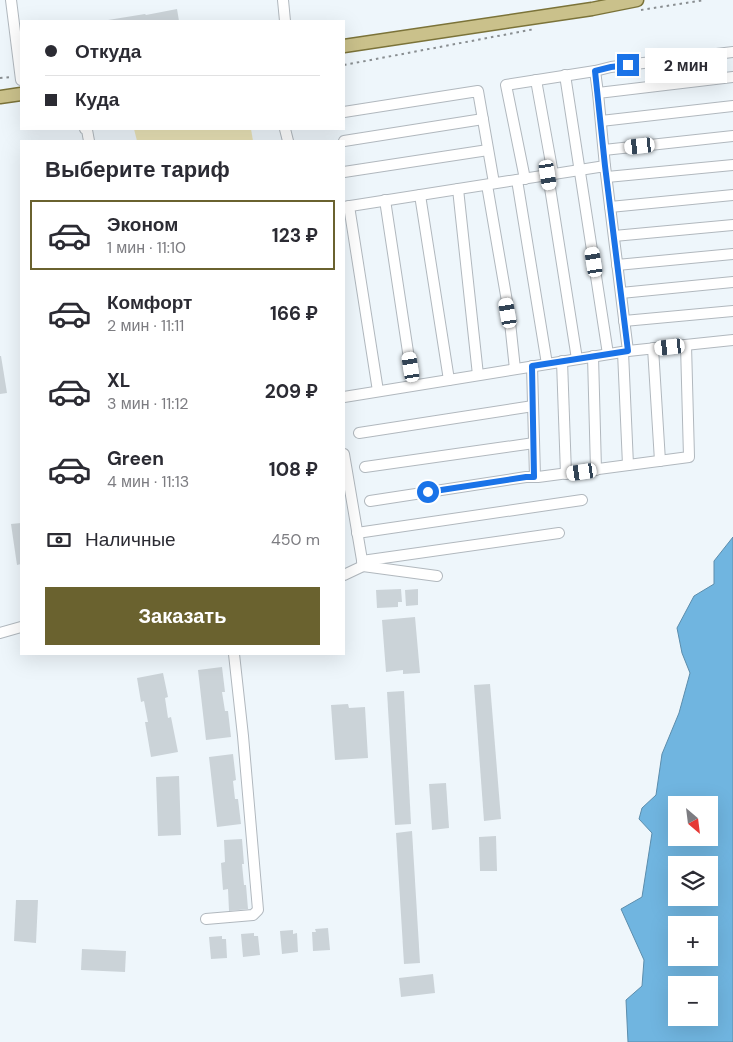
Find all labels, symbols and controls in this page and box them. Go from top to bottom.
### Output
text: Откуда [75,39,141,64]
callout: 2 мин [646,48,728,82]
route end [617,54,639,76]
text: 2 мин [664,55,708,76]
text: Куда [75,87,119,112]
car [624,137,655,155]
text: Выберите тариф [45,155,230,184]
car [538,159,557,191]
text: Эконом [107,212,178,237]
icon: car [47,213,92,258]
text: 123 ₽ [272,223,318,248]
text: 1 мин · 11:10 [107,237,186,258]
car [584,246,603,278]
text: Комфорт [107,290,192,315]
icon: car [47,291,92,336]
car [498,297,517,329]
text: 166 ₽ [270,301,318,326]
text: 2 мин · 11:11 [107,315,184,336]
car [654,338,685,356]
car [401,351,420,383]
text: XL [107,368,130,393]
icon: car [47,369,92,414]
text: 209 ₽ [265,379,318,404]
text: 3 мин · 11:12 [107,393,189,414]
text: Green [107,446,164,471]
icon: car [47,447,92,492]
text: 108 ₽ [269,457,318,482]
car [566,462,597,482]
text: 4 мин · 11:13 [107,471,189,492]
route start [417,481,439,503]
icon: cash [45,526,73,554]
text: Наличные [85,527,176,552]
text: 450 m [271,529,320,550]
button: Заказать [45,587,320,645]
north arrow [668,796,718,846]
map controls [668,796,718,1026]
button: layers [668,856,718,906]
button: + [668,916,718,966]
button: − [668,976,718,1026]

